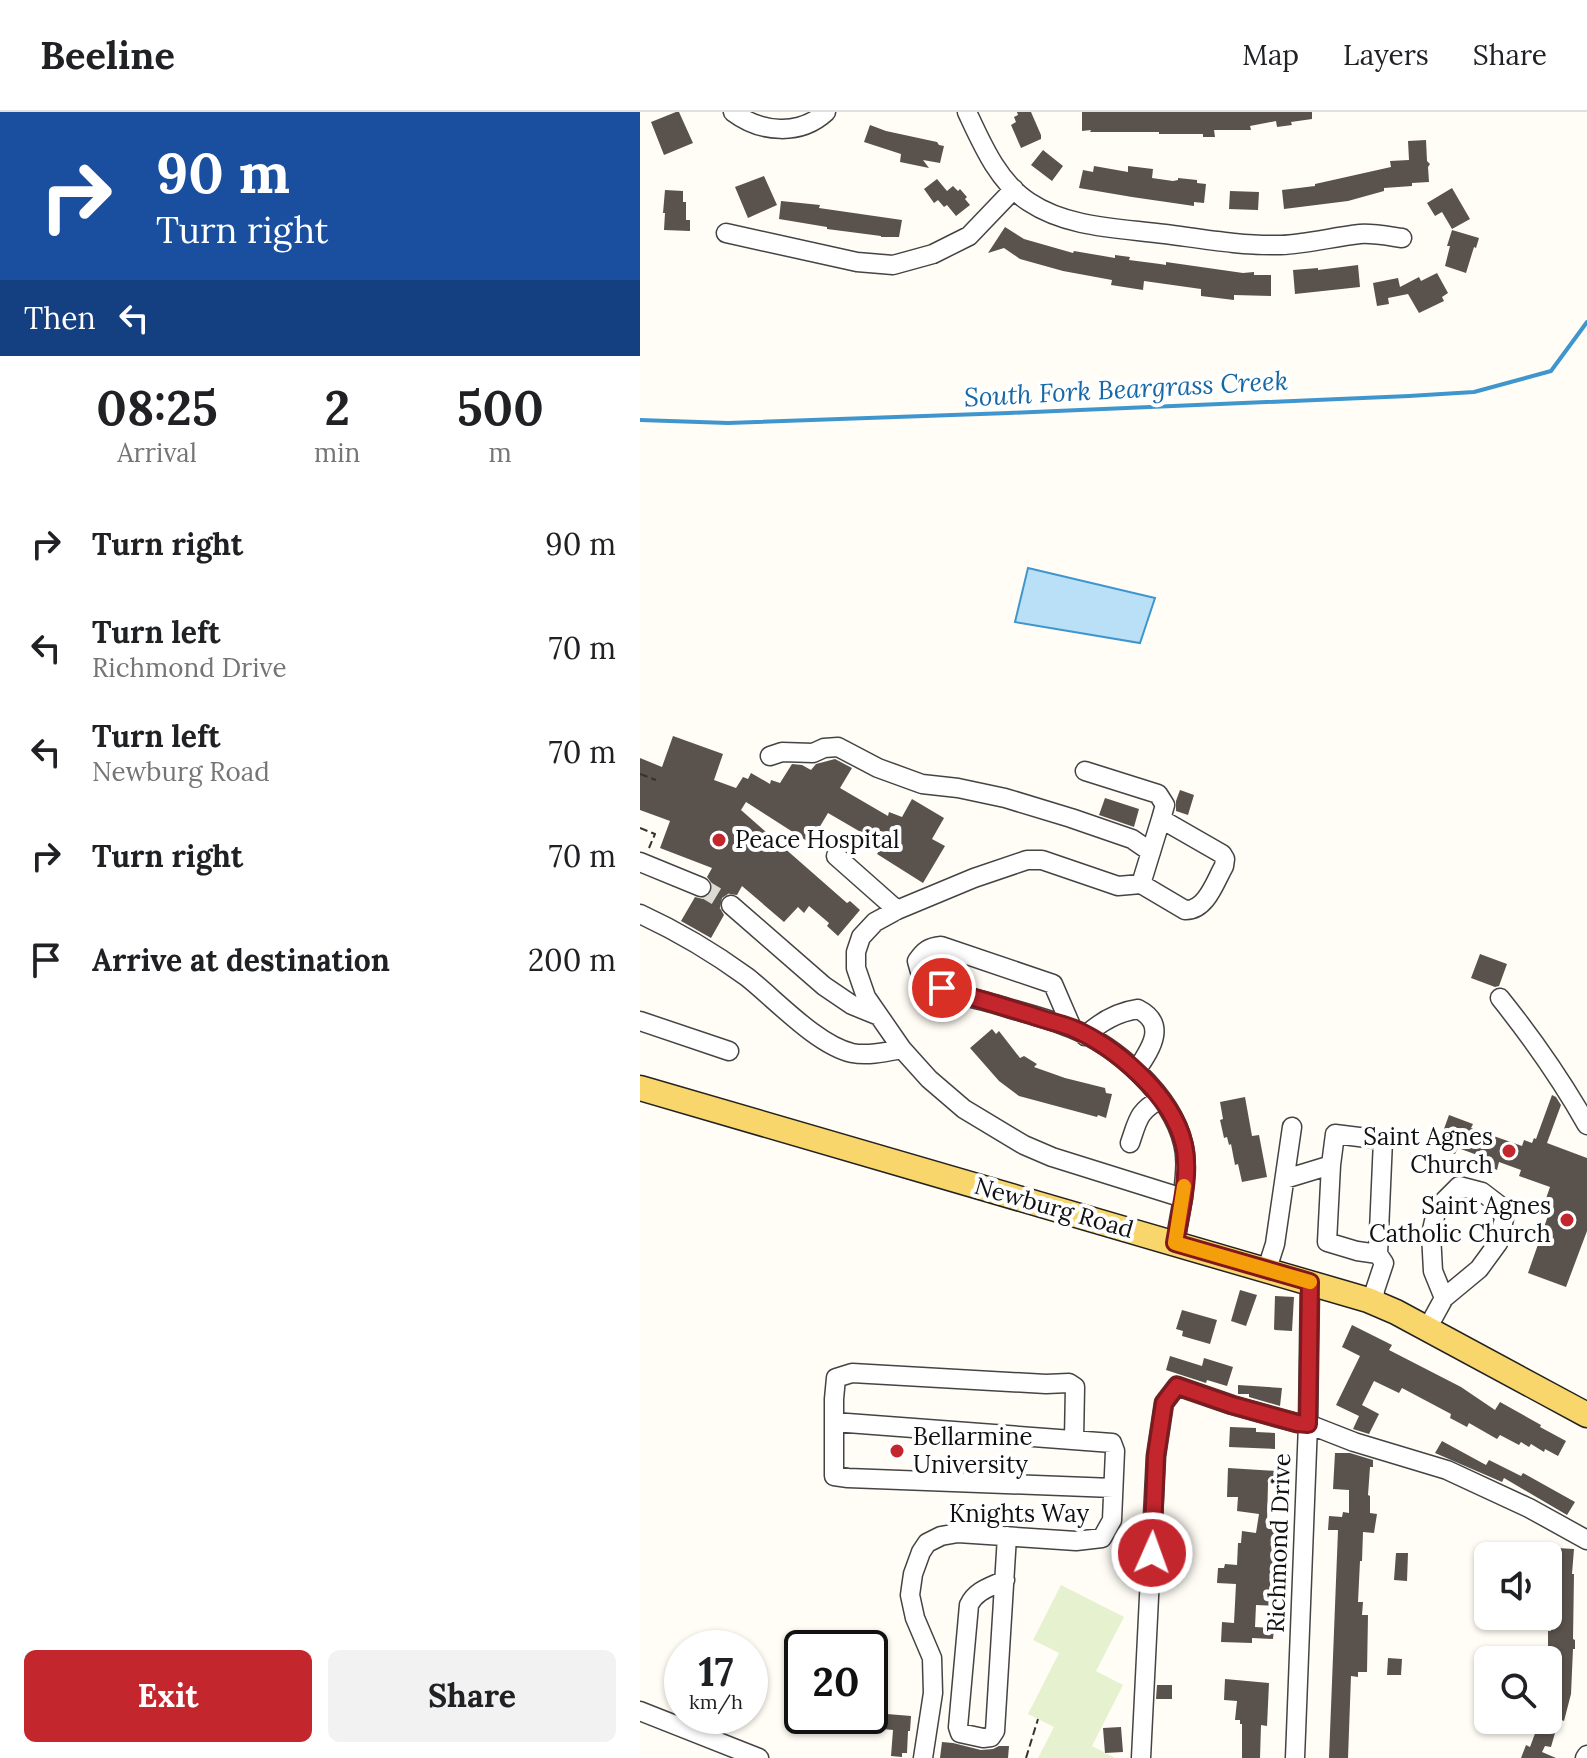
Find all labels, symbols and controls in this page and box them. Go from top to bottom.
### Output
text: Beeline [40,31,175,79]
text: Map [1242,37,1299,73]
text: Layers [1343,37,1429,73]
text: Share [1473,37,1547,73]
text: 90 m [156,137,290,208]
icon: right [24,144,128,248]
text: Turn right [156,207,329,253]
icon: left [112,296,156,340]
text: Then [24,299,96,337]
water label: South Fork Beargrass Creek [963,364,1289,413]
text: 08:25 [96,377,218,438]
text: 2 [324,377,350,438]
text: 500 [457,377,544,438]
text: Arrival [117,436,197,469]
text: min [314,436,360,469]
text: m [489,436,512,469]
icon: right [24,522,68,566]
text: Turn right [92,525,243,563]
text: 90 m [545,525,616,563]
text: Turn left [92,613,220,651]
icon: left [24,626,68,670]
text: 70 m [549,629,616,667]
text: Richmond Drive [92,651,287,684]
text: Turn left [92,717,220,755]
icon: left [24,730,68,774]
text: 70 m [549,733,616,771]
text: Newburg Road [92,755,270,788]
place label: Peace Hospital [735,824,900,855]
marker: Peace Hospital [710,831,728,849]
icon: right [24,834,68,878]
text: Turn right [92,837,243,875]
text: 70 m [549,837,616,875]
icon: arrive [24,938,68,982]
text: Arrive at destination [92,941,390,979]
text: 200 m [528,941,616,979]
pin [908,954,976,1022]
icon: arrive [920,966,964,1010]
place label: Saint Agnes Church [1363,1121,1493,1180]
marker: Saint Agnes Church [1500,1142,1518,1160]
street label: Newburg Road [971,1170,1137,1245]
place label: Saint Agnes Catholic Church [1369,1190,1551,1249]
marker: Saint Agnes Catholic Church [1558,1211,1576,1229]
place label: Bellarmine University [913,1421,1033,1480]
marker: Bellarmine University [888,1442,906,1460]
street label: Richmond Drive [1260,1453,1297,1633]
street label: Knights Way [949,1498,1089,1529]
position arrow [1110,1511,1194,1595]
map controls [1474,1542,1562,1734]
button: sound [1474,1542,1562,1630]
speed limit sign: 20 [784,1630,888,1734]
text: 17 [699,1646,734,1697]
button: search [1474,1646,1562,1734]
button: Exit [24,1650,312,1742]
button: Share [328,1650,616,1742]
text: km/h [689,1689,743,1714]

